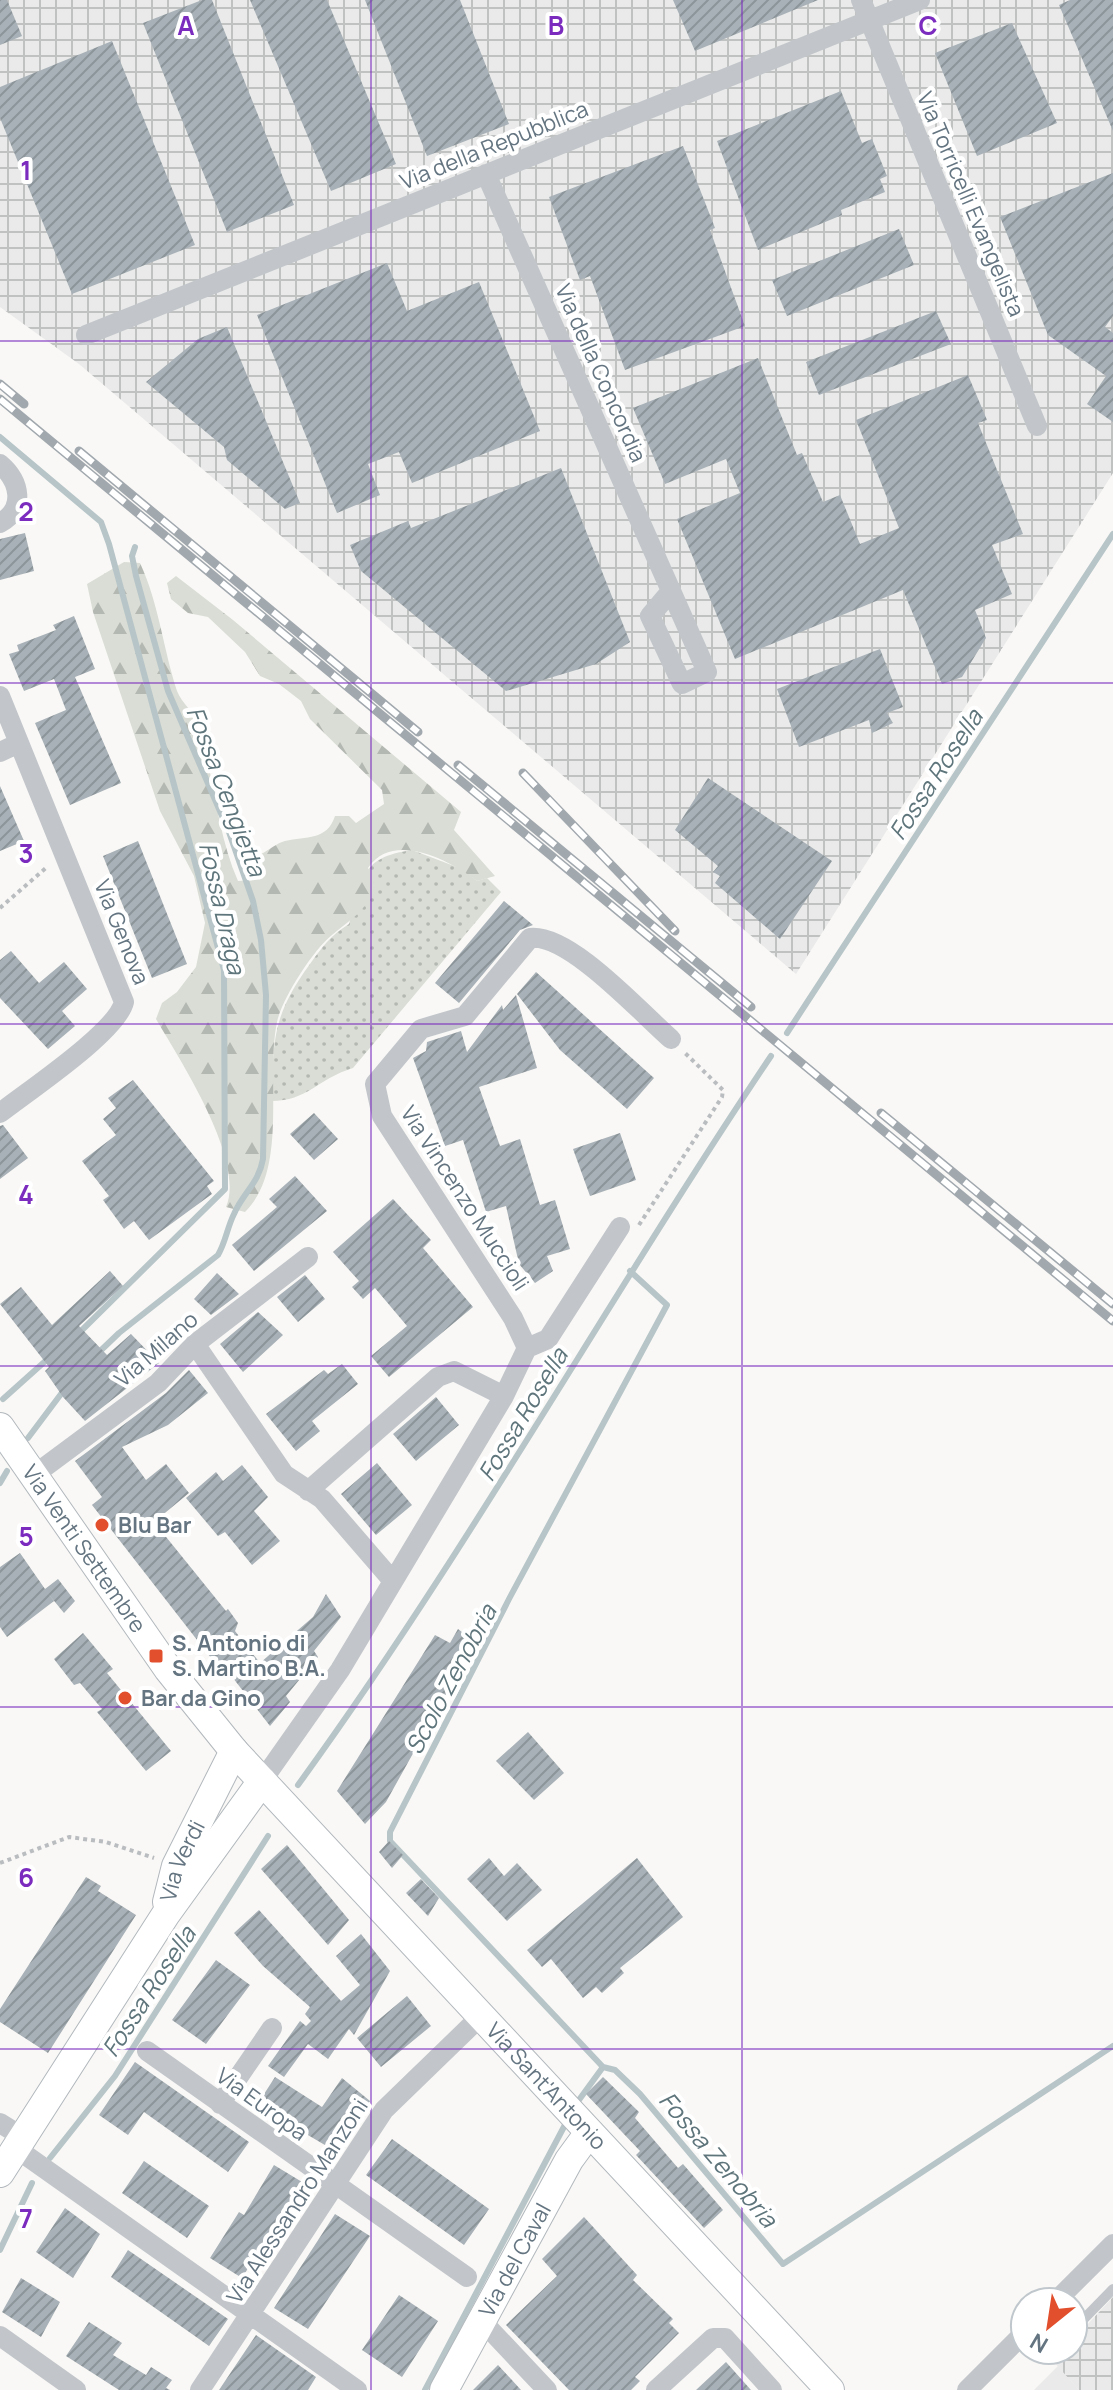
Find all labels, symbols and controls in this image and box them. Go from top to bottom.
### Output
text: A [177,7,195,43]
text: B [548,7,564,43]
text: C [918,7,938,43]
street label: Via Torricelli Evangelista [910,87,1032,321]
street label: Via della Repubblica [395,94,593,196]
text: 1 [20,152,32,188]
street label: Via della Concordia [548,279,654,467]
text: 2 [18,493,34,529]
water label: Fossa Cengietta [179,701,275,882]
water label: Fossa Rosella [880,701,990,846]
text: 3 [18,835,34,871]
water label: Fossa Draga [192,839,255,979]
street label: Via Genova [87,875,157,989]
street label: Via Vincenzo Muccioli [394,1100,536,1296]
text: 4 [18,1176,34,1212]
street label: Via Milano [108,1304,204,1394]
water label: Fossa Rosella [469,1340,576,1487]
street label: Via Venti Settembre [16,1459,153,1639]
place label: Blu Bar [118,1510,192,1540]
marker: Blu Bar [93,1516,111,1534]
text: 5 [18,1518,34,1554]
water label: Scolo Zenobria [397,1597,504,1760]
place label: S. Antonio di S. Martino B.A. [172,1628,326,1683]
marker: S. Antonio di S. Martino B.A. [147,1647,165,1665]
place label: Bar da Gino [141,1683,261,1713]
marker: Bar da Gino [116,1689,134,1707]
street label: Via Verdi [153,1815,212,1904]
text: 6 [18,1859,34,1895]
water label: Fossa Rosella [93,1918,203,2063]
street label: Via Sant'Antonio [480,2016,613,2156]
street label: Via Europa [210,2061,314,2147]
water label: Fossa Zenobria [652,2084,787,2235]
street label: Via Alessandro Manzoni [219,2093,375,2309]
street label: Via del Caval [472,2198,558,2322]
text: 7 [19,2200,33,2236]
north arrow [1009,2286,1089,2366]
text: N [1025,2326,1053,2360]

